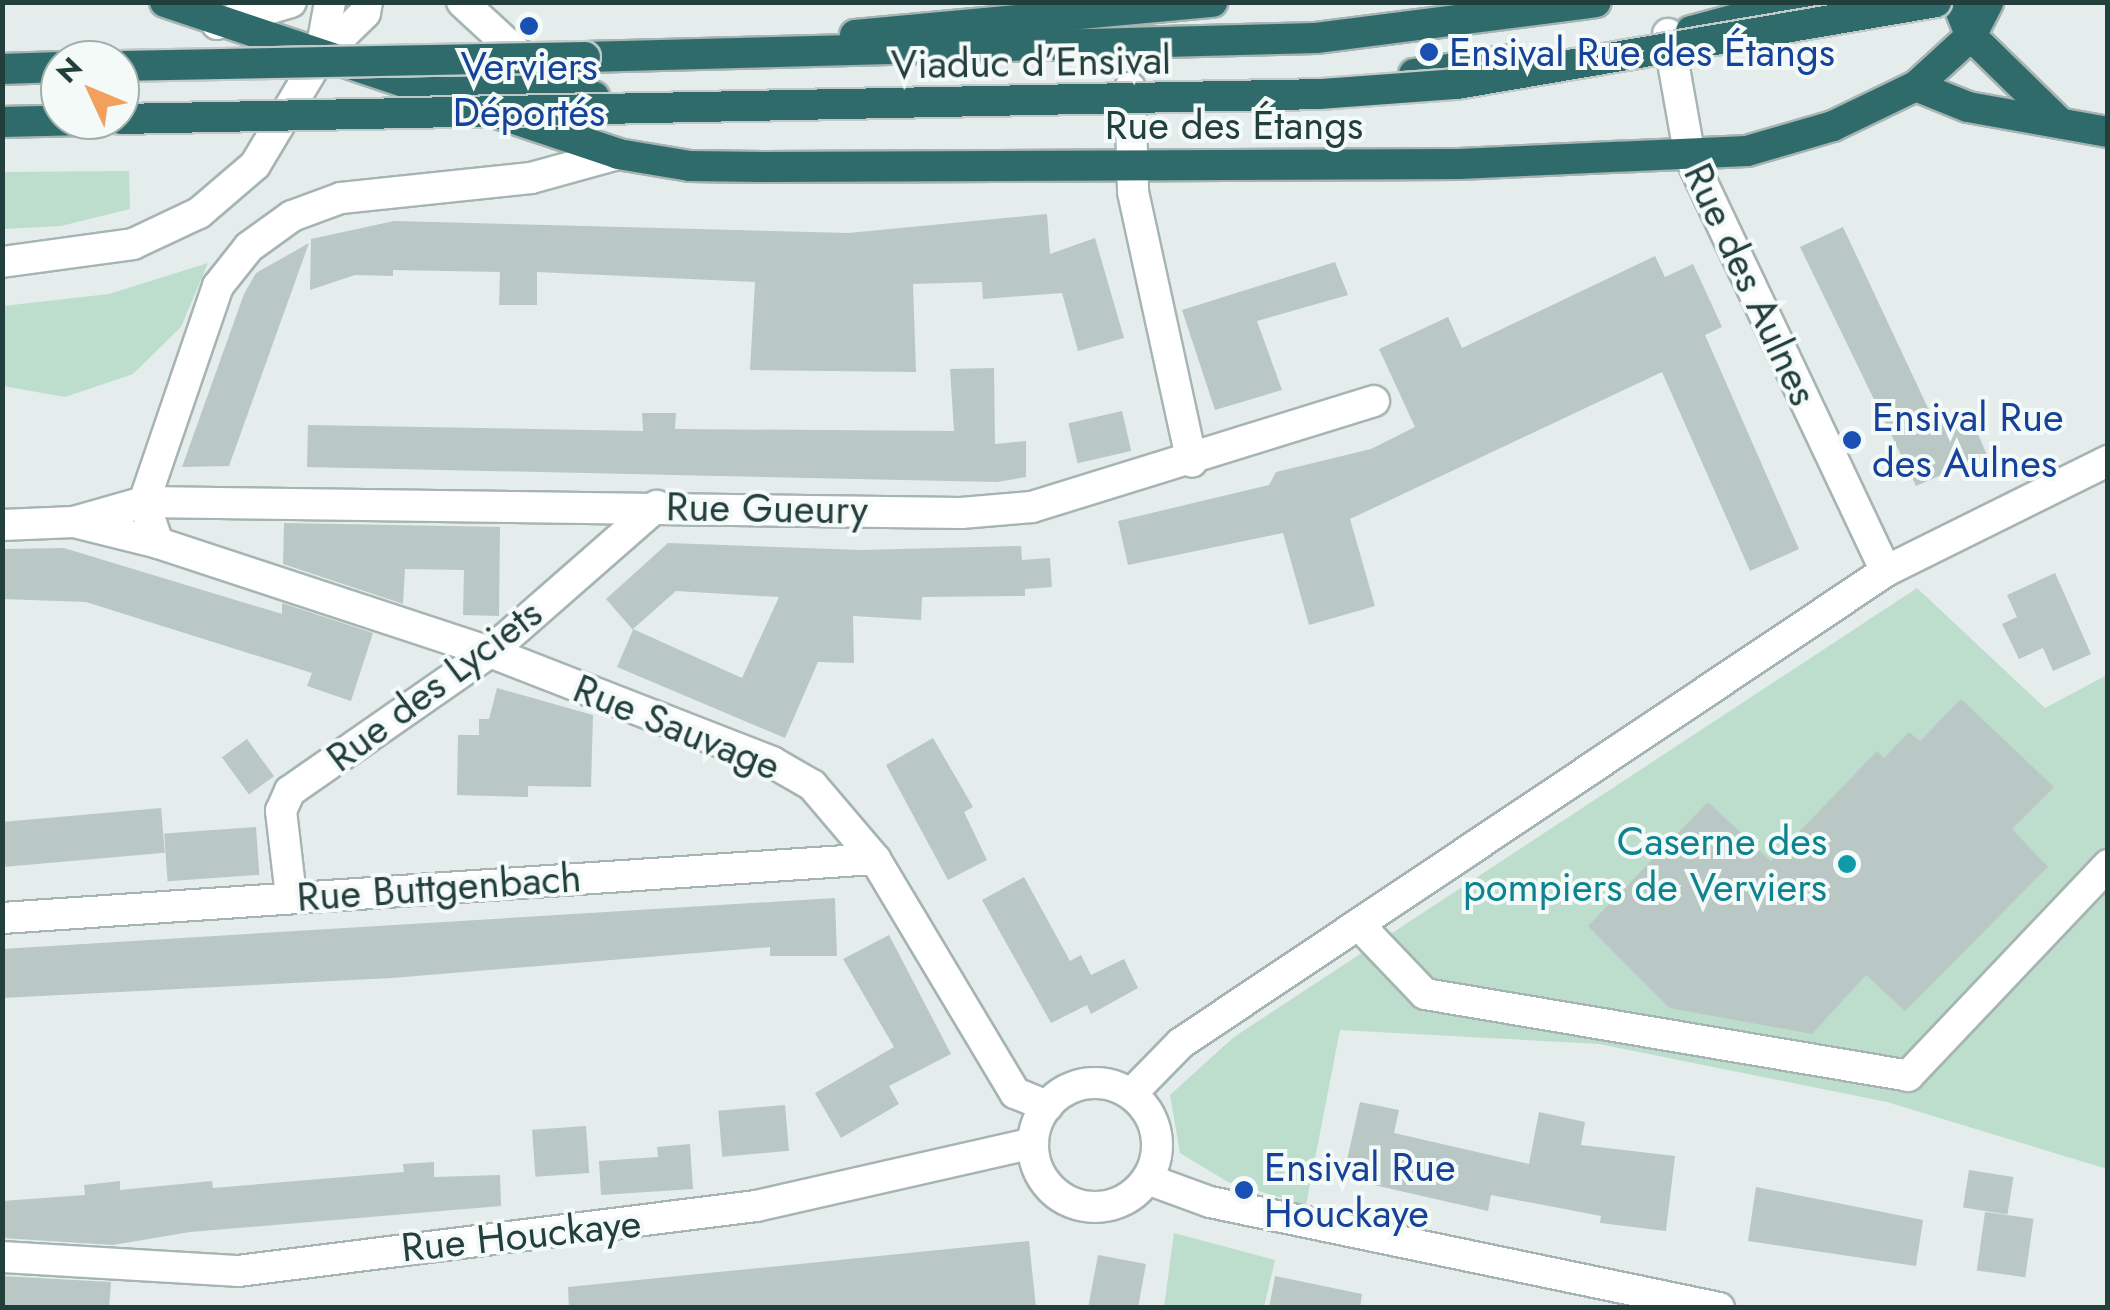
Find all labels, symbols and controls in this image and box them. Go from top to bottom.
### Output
marker: Verviers Déportés [518,15,540,37]
place label: Ensival Rue des Étangs [1449,28,1835,76]
street label: Viaduc d’Ensival [890,36,1172,88]
north arrow [40,40,140,140]
marker: Ensival Rue des Étangs [1418,41,1440,63]
place label: Verviers Déportés [453,42,605,136]
text: N [47,48,92,92]
street label: Rue des Étangs [1105,101,1363,149]
street label: Rue des Aulnes [1674,156,1828,412]
place label: Ensival Rue des Aulnes [1872,393,2064,487]
marker: Ensival Rue des Aulnes [1841,429,1863,451]
street label: Rue Gueury [666,482,868,534]
street label: Rue des Lyciets [317,589,551,781]
street label: Rue Sauvage [567,664,787,790]
place label: Caserne des pompiers de Verviers [1463,817,1827,911]
street label: Rue Buttgenbach [295,853,583,921]
marker: Caserne des pompiers de Verviers [1836,853,1858,875]
place label: Ensival Rue Houckaye [1264,1143,1456,1237]
marker: Ensival Rue Houckaye [1233,1179,1255,1201]
street label: Rue Houckaye [399,1199,643,1271]

